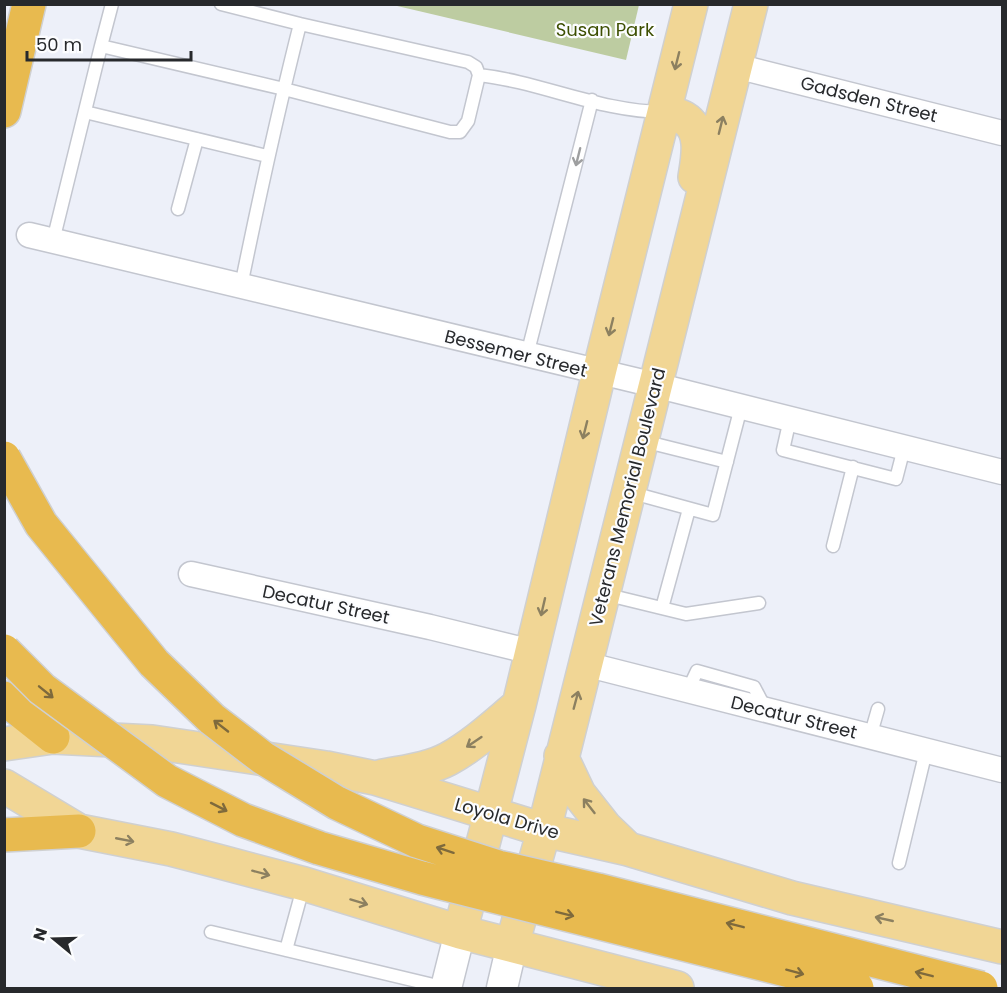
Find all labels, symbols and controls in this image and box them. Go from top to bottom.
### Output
park label: Susan Park [556,17,655,42]
scale bar [27,24,190,62]
text: 50 m [36,32,82,57]
one-way arrow [671,52,683,71]
street label: Gadsden Street [798,70,940,128]
one-way arrow [716,116,728,135]
one-way arrow [571,147,583,166]
one-way arrow [604,317,616,336]
street label: Bessemer Street [442,323,590,383]
street label: Veterans Memorial Boulevard [583,365,671,629]
one-way arrow [579,420,591,439]
street label: Decatur Street [260,578,392,630]
one-way arrow [536,597,548,616]
one-way arrow [38,685,54,698]
street label: Decatur Street [728,689,860,745]
one-way arrow [570,691,582,710]
one-way arrow [213,719,229,732]
one-way arrow [466,736,483,748]
street label: Loyola Drive [452,791,562,845]
one-way arrow [583,799,595,815]
one-way arrow [209,802,227,813]
one-way arrow [114,835,134,846]
one-way arrow [436,844,455,855]
one-way arrow [251,867,270,879]
one-way arrow [349,897,368,908]
one-way arrow [555,908,574,920]
north arrow [24,909,84,969]
one-way arrow [875,912,894,924]
one-way arrow [726,919,745,931]
text: N [27,925,53,944]
one-way arrow [785,967,804,979]
one-way arrow [915,968,934,979]

